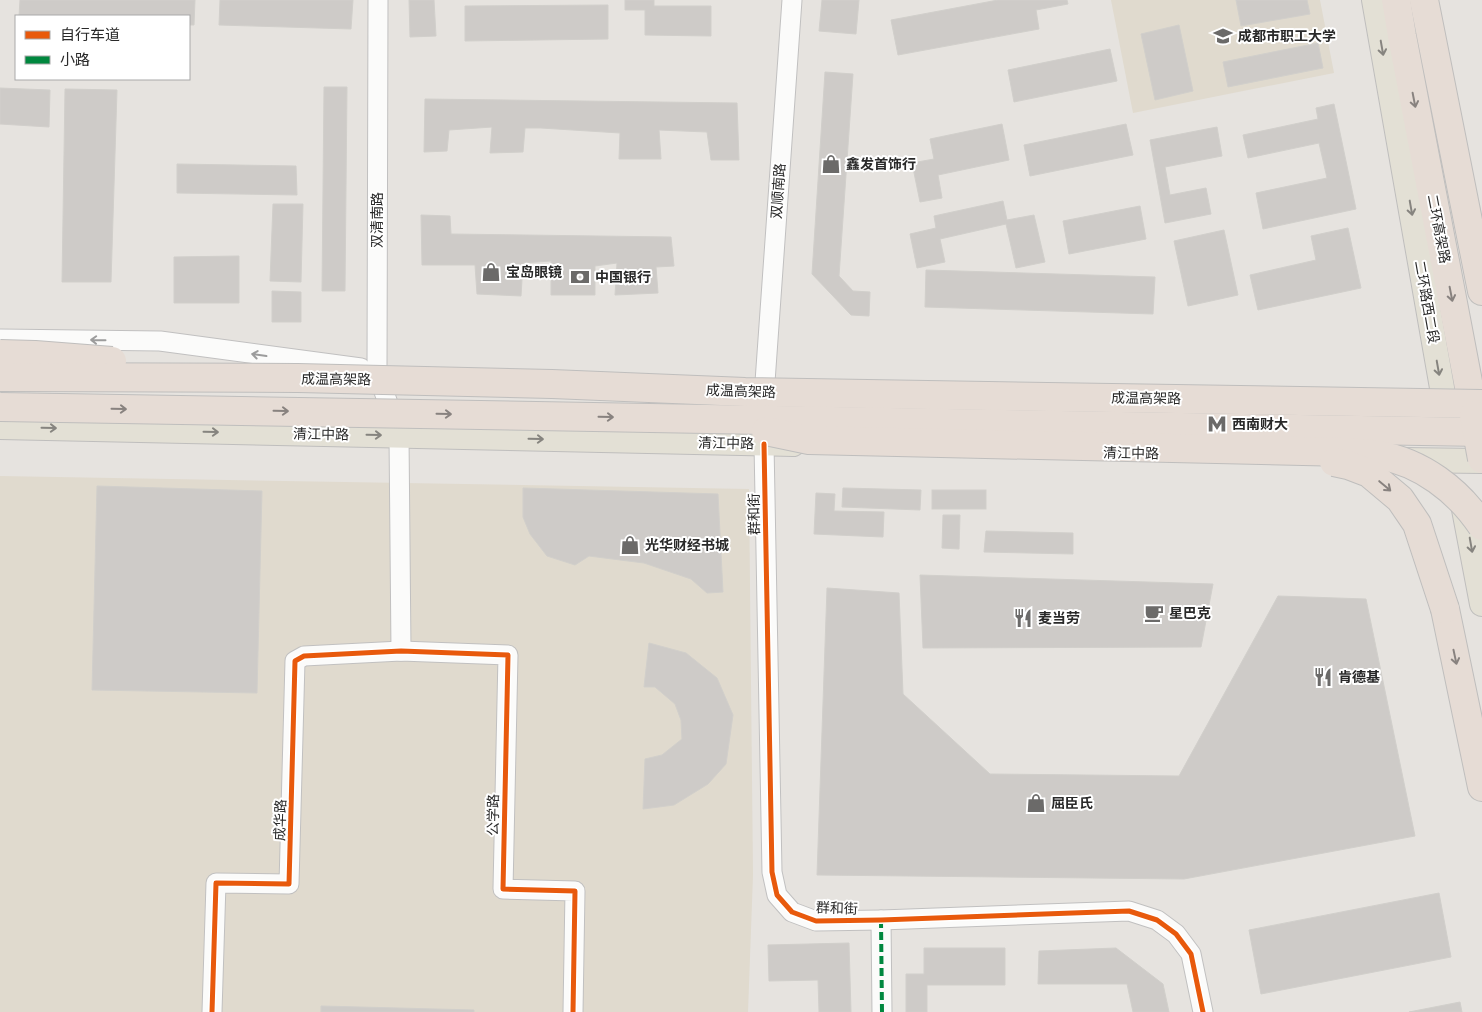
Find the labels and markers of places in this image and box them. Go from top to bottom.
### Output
school or university icon: 成都市职工大学 [1212,25,1234,47]
place label: 成都市职工大学 [1238,27,1336,44]
shop icon: 鑫发首饰行 [820,153,842,175]
place label: 鑫发首饰行 [846,155,916,172]
shop icon: 宝岛眼镜 [480,261,502,283]
place label: 宝岛眼镜 [506,263,562,280]
bank icon: 中国银行 [569,266,591,288]
place label: 中国银行 [595,268,651,285]
metro station icon: 西南财大 [1206,413,1228,435]
place label: 西南财大 [1232,415,1288,432]
shop icon: 光华财经书城 [619,534,641,556]
place label: 光华财经书城 [645,536,729,553]
cafe icon: 星巴克 [1143,602,1165,624]
place label: 星巴克 [1169,604,1211,621]
restaurant icon: 麦当劳 [1012,607,1034,629]
place label: 麦当劳 [1038,609,1080,626]
restaurant icon: 肯德基 [1312,666,1334,688]
place label: 肯德基 [1338,668,1380,685]
shop icon: 屈臣氏 [1025,792,1047,814]
place label: 屈臣氏 [1051,794,1093,811]

